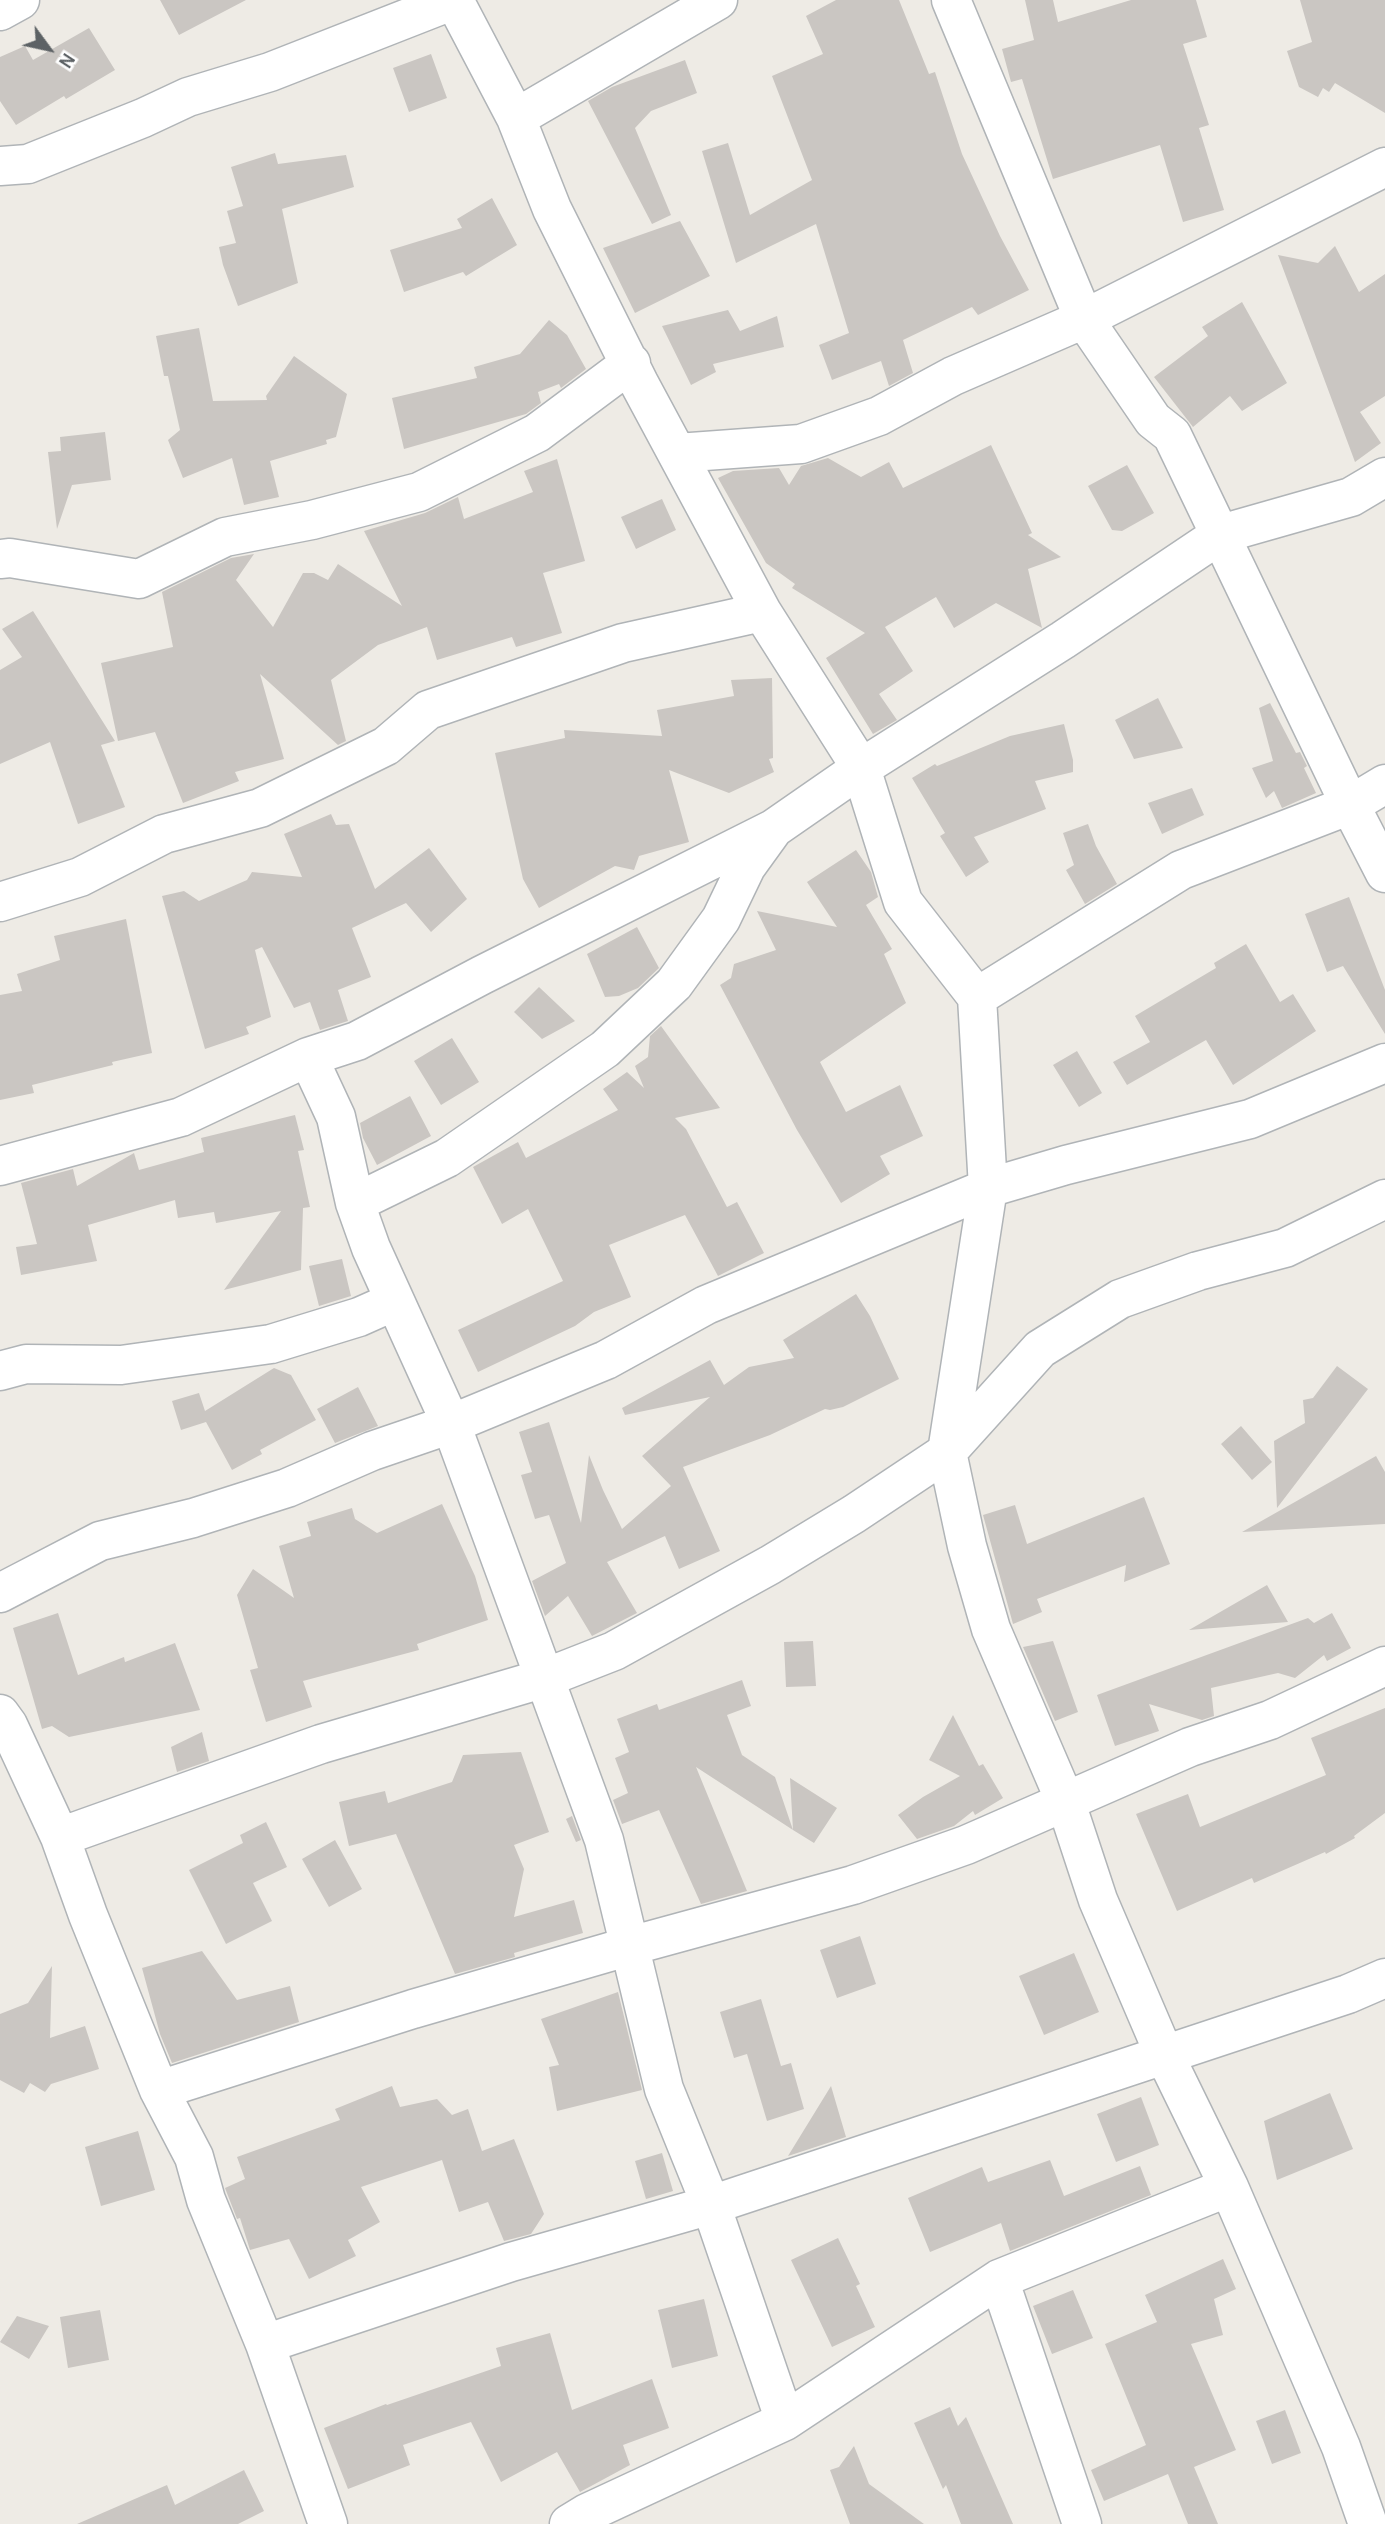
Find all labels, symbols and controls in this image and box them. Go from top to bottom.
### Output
north arrow [14,14,84,84]
text: N [54,49,80,72]

